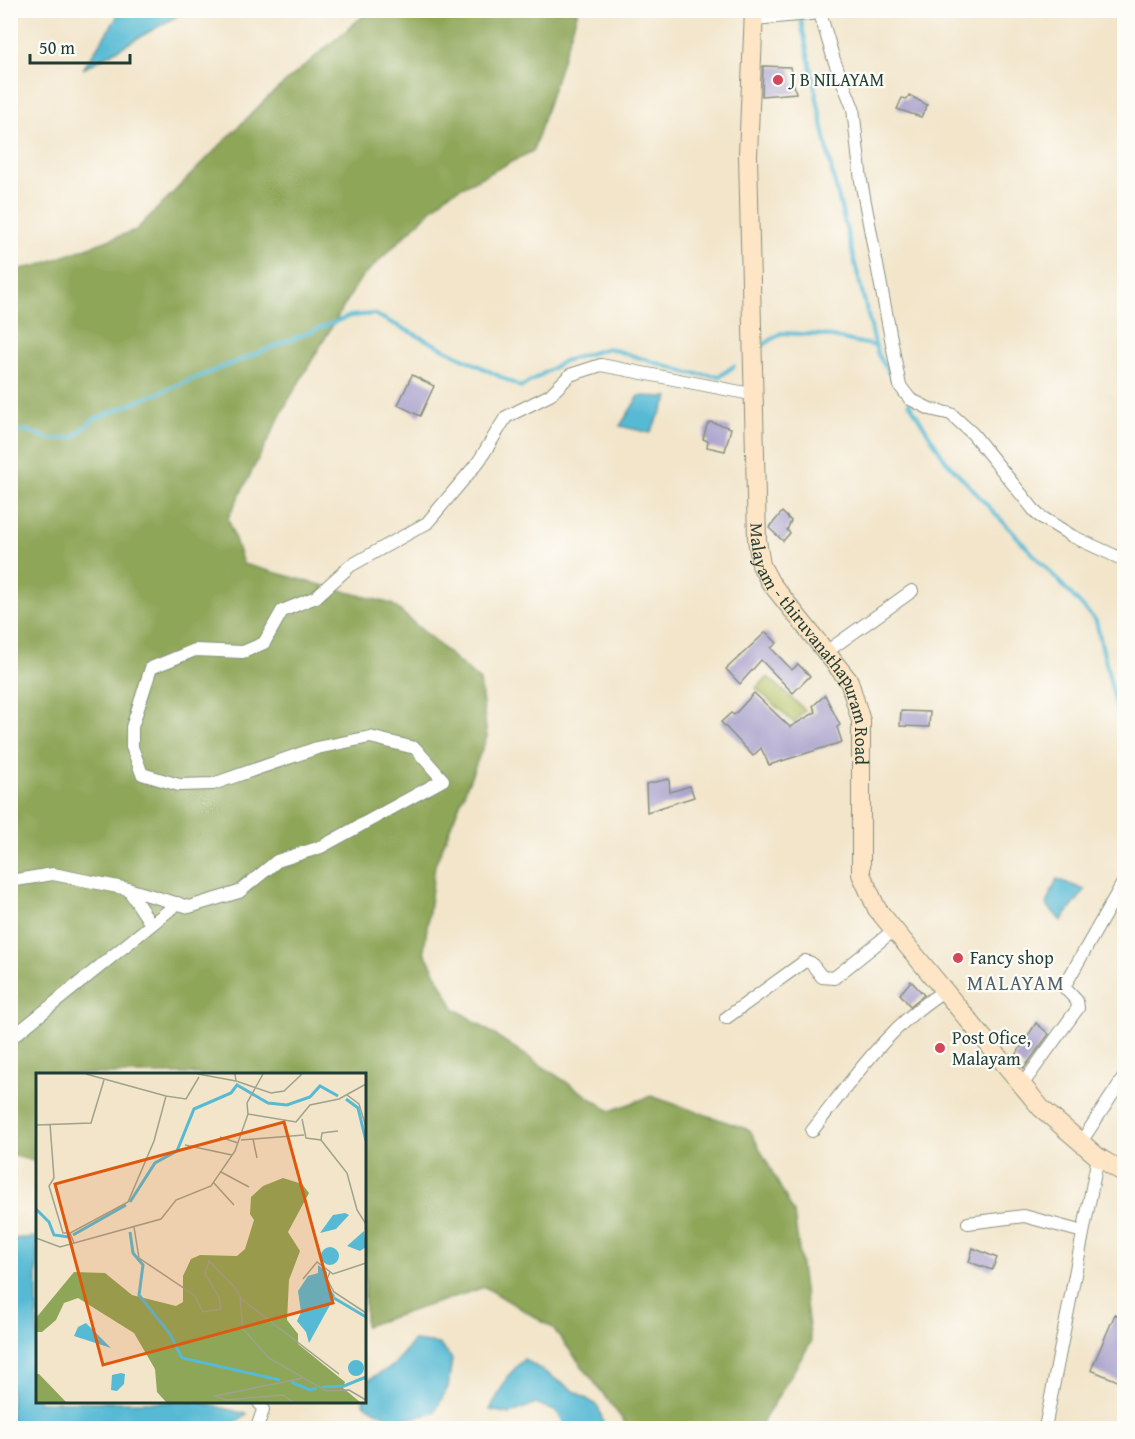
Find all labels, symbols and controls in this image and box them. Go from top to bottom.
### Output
scale bar [30,27,130,65]
text: 50 m [39,34,75,61]
place label: J B NILAYAM [788,66,885,93]
marker: J B NILAYAM [771,73,785,87]
street label: Malayam - thiruvanathapuram Road [744,522,875,765]
place label: Fancy shop [970,944,1054,971]
marker: Fancy shop [951,951,965,965]
district label: MALAYAM [967,968,1065,997]
place label: Post Ofice, Malayam [952,1024,1031,1072]
marker: Post Ofice, Malayam [933,1041,947,1055]
inset map [36,1073,366,1403]

